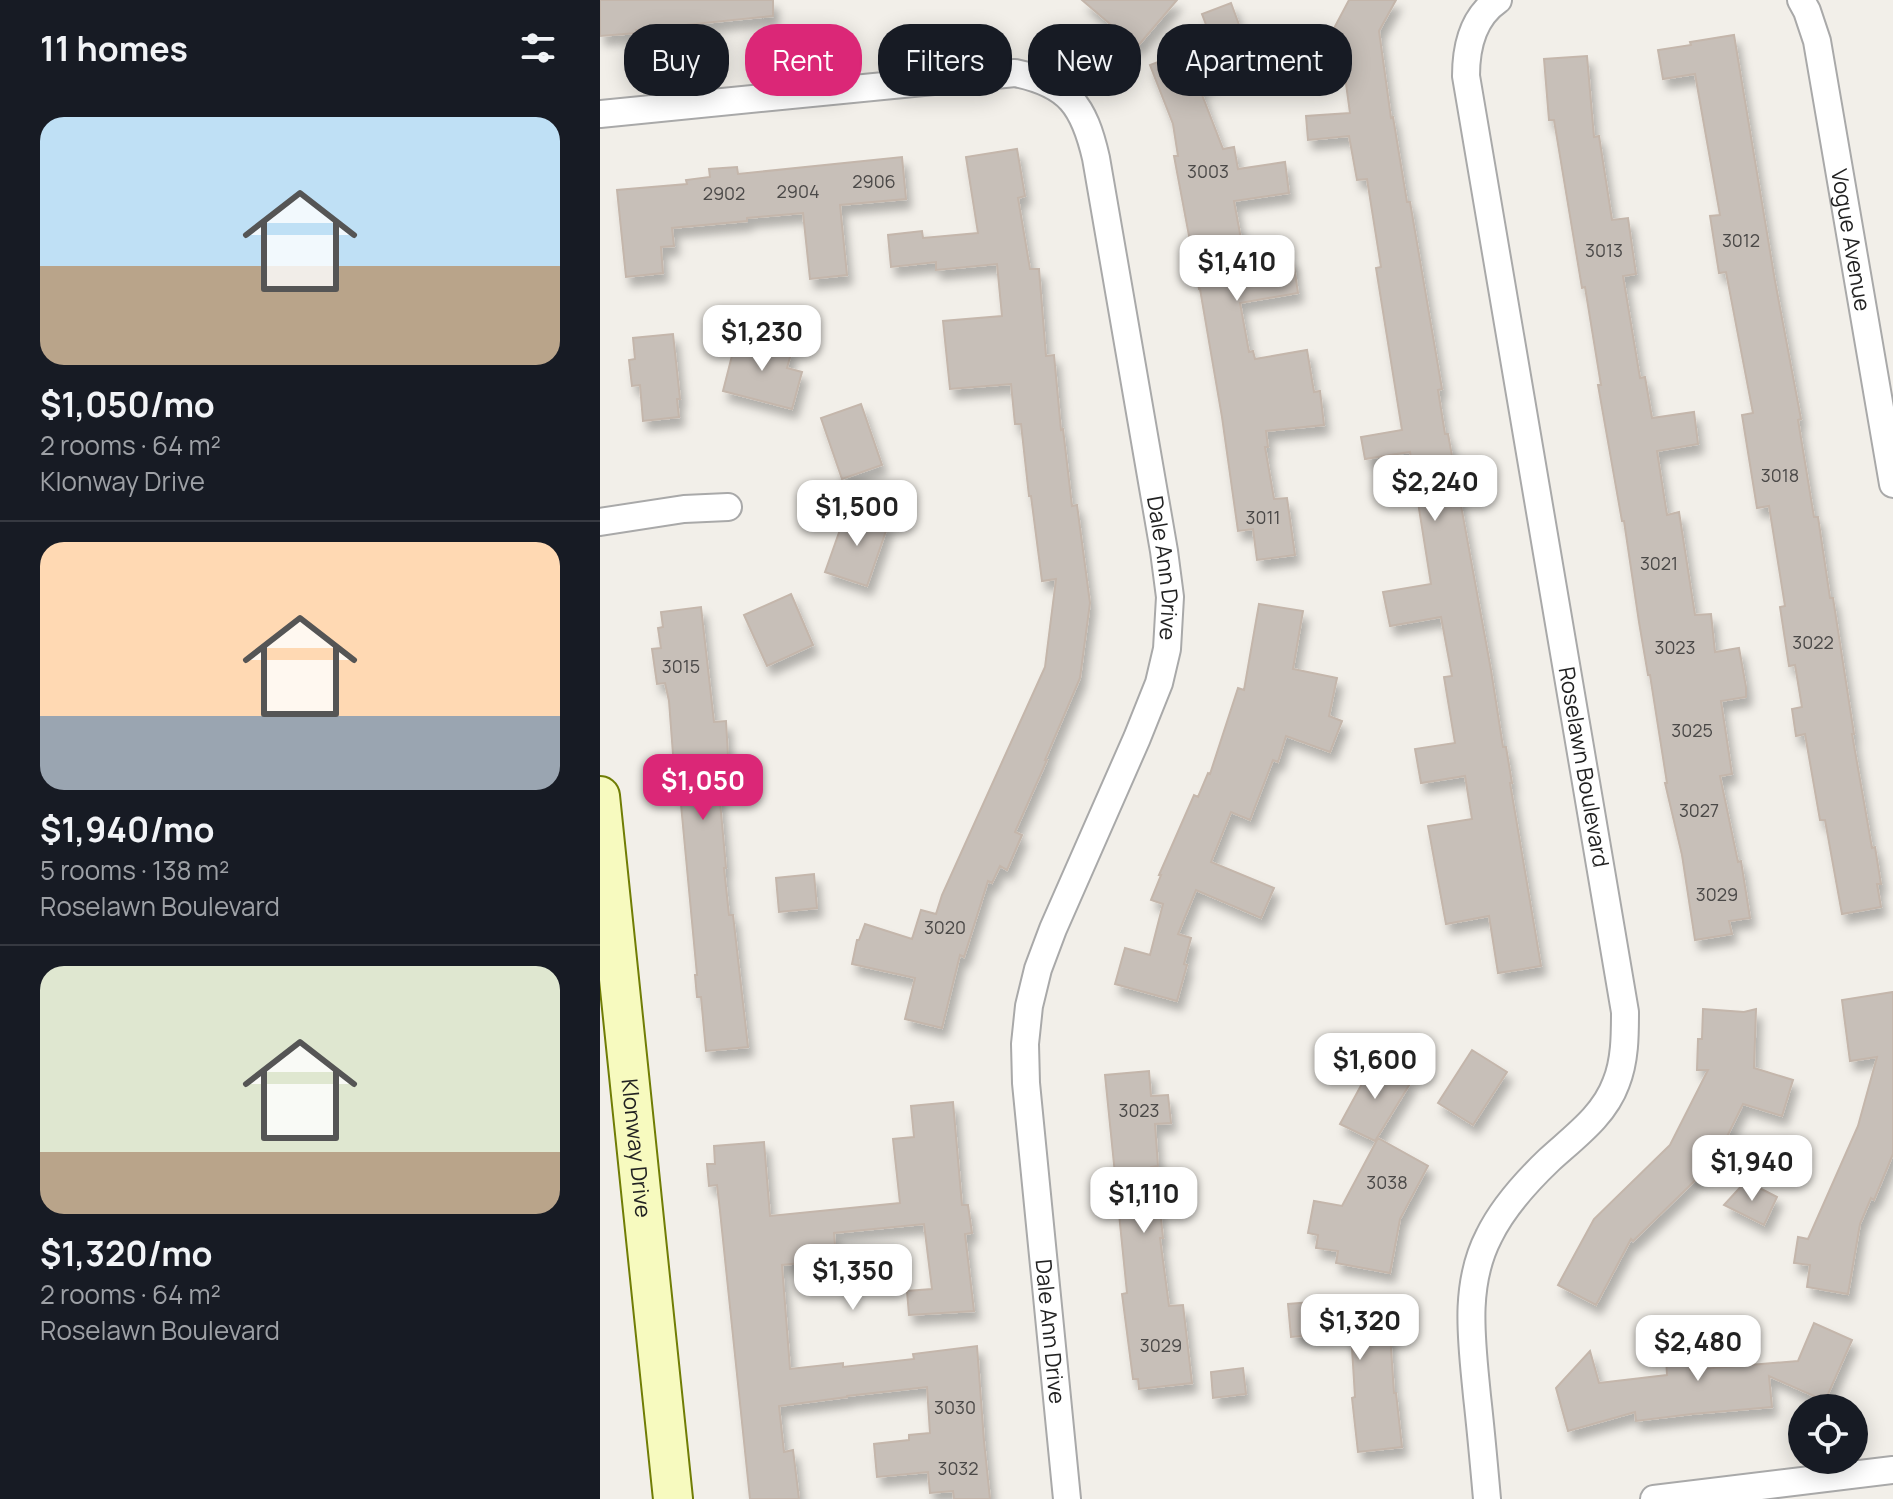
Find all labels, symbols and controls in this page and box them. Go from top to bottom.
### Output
chip: Buy [624,24,729,96]
chip: Rent [745,24,862,96]
chip: Filters [878,24,1012,96]
chip: New [1028,24,1141,96]
chip: Apartment [1157,24,1352,96]
text: 11 homes [40,25,188,71]
icon: filters [516,26,560,70]
house number: 3003 [1187,159,1229,183]
street label: Vogue Avenue [1824,167,1878,313]
icon: home [228,169,372,313]
house number: 2906 [852,169,896,193]
house number: 2904 [776,179,820,203]
house number: 2902 [703,181,745,205]
house number: 3012 [1722,228,1760,252]
pin: $1,410 [1172,235,1302,303]
house number: 3013 [1585,238,1623,262]
text: $1,410 [1198,243,1276,279]
pin: $1,230 [697,305,827,373]
text: $1,230 [721,313,803,349]
text: $1,050/mo [40,381,215,427]
text: 2 rooms · 64 m² [40,427,221,463]
pin: $2,240 [1370,455,1500,523]
text: Klonway Drive [40,463,205,499]
text: $2,240 [1391,463,1479,499]
house number: 3018 [1761,463,1799,487]
pin: $1,500 [792,480,922,548]
text: $1,500 [815,488,899,524]
street label: Dale Ann Drive [1140,494,1186,641]
house number: 3011 [1246,505,1280,529]
house number: 3021 [1640,551,1678,575]
icon: home [228,594,372,738]
house number: 3022 [1792,630,1834,654]
house number: 3023 [1654,635,1696,659]
house number: 3015 [662,654,700,678]
street label: Roselawn Boulevard [1552,664,1616,870]
house number: 3025 [1671,718,1713,742]
pin: $1,050 [638,754,768,822]
text: $1,050 [661,762,745,798]
house number: 3027 [1679,798,1719,822]
text: $1,940/mo [40,806,214,852]
text: 5 rooms · 138 m² [40,852,229,888]
house number: 3029 [1696,882,1738,906]
text: Roselawn Boulevard [40,888,280,924]
house number: 3020 [924,915,966,939]
icon: home [228,1018,372,1162]
pin: $1,600 [1310,1033,1440,1101]
text: $1,600 [1333,1041,1417,1077]
street label: Klonway Drive [614,1077,659,1219]
house number: 3023 [1118,1098,1160,1122]
pin: $1,940 [1687,1135,1817,1203]
text: $1,940 [1710,1143,1794,1179]
pin: $1,110 [1079,1167,1209,1235]
house number: 3038 [1366,1170,1408,1194]
text: $1,110 [1108,1175,1180,1211]
text: $1,320/mo [40,1230,213,1276]
pin: $1,350 [788,1244,918,1312]
text: $1,350 [812,1252,894,1288]
street label: Dale Ann Drive [1028,1258,1073,1405]
text: 2 rooms · 64 m² [40,1276,221,1312]
pin: $1,320 [1295,1294,1425,1362]
text: $1,320 [1319,1302,1401,1338]
text: Roselawn Boulevard [40,1312,280,1348]
pin: $2,480 [1633,1315,1763,1383]
text: $2,480 [1654,1323,1742,1359]
house number: 3029 [1140,1333,1182,1357]
map controls [1788,1394,1868,1474]
button: locate [1788,1394,1868,1474]
house number: 3030 [934,1395,976,1419]
house number: 3032 [937,1456,979,1480]

